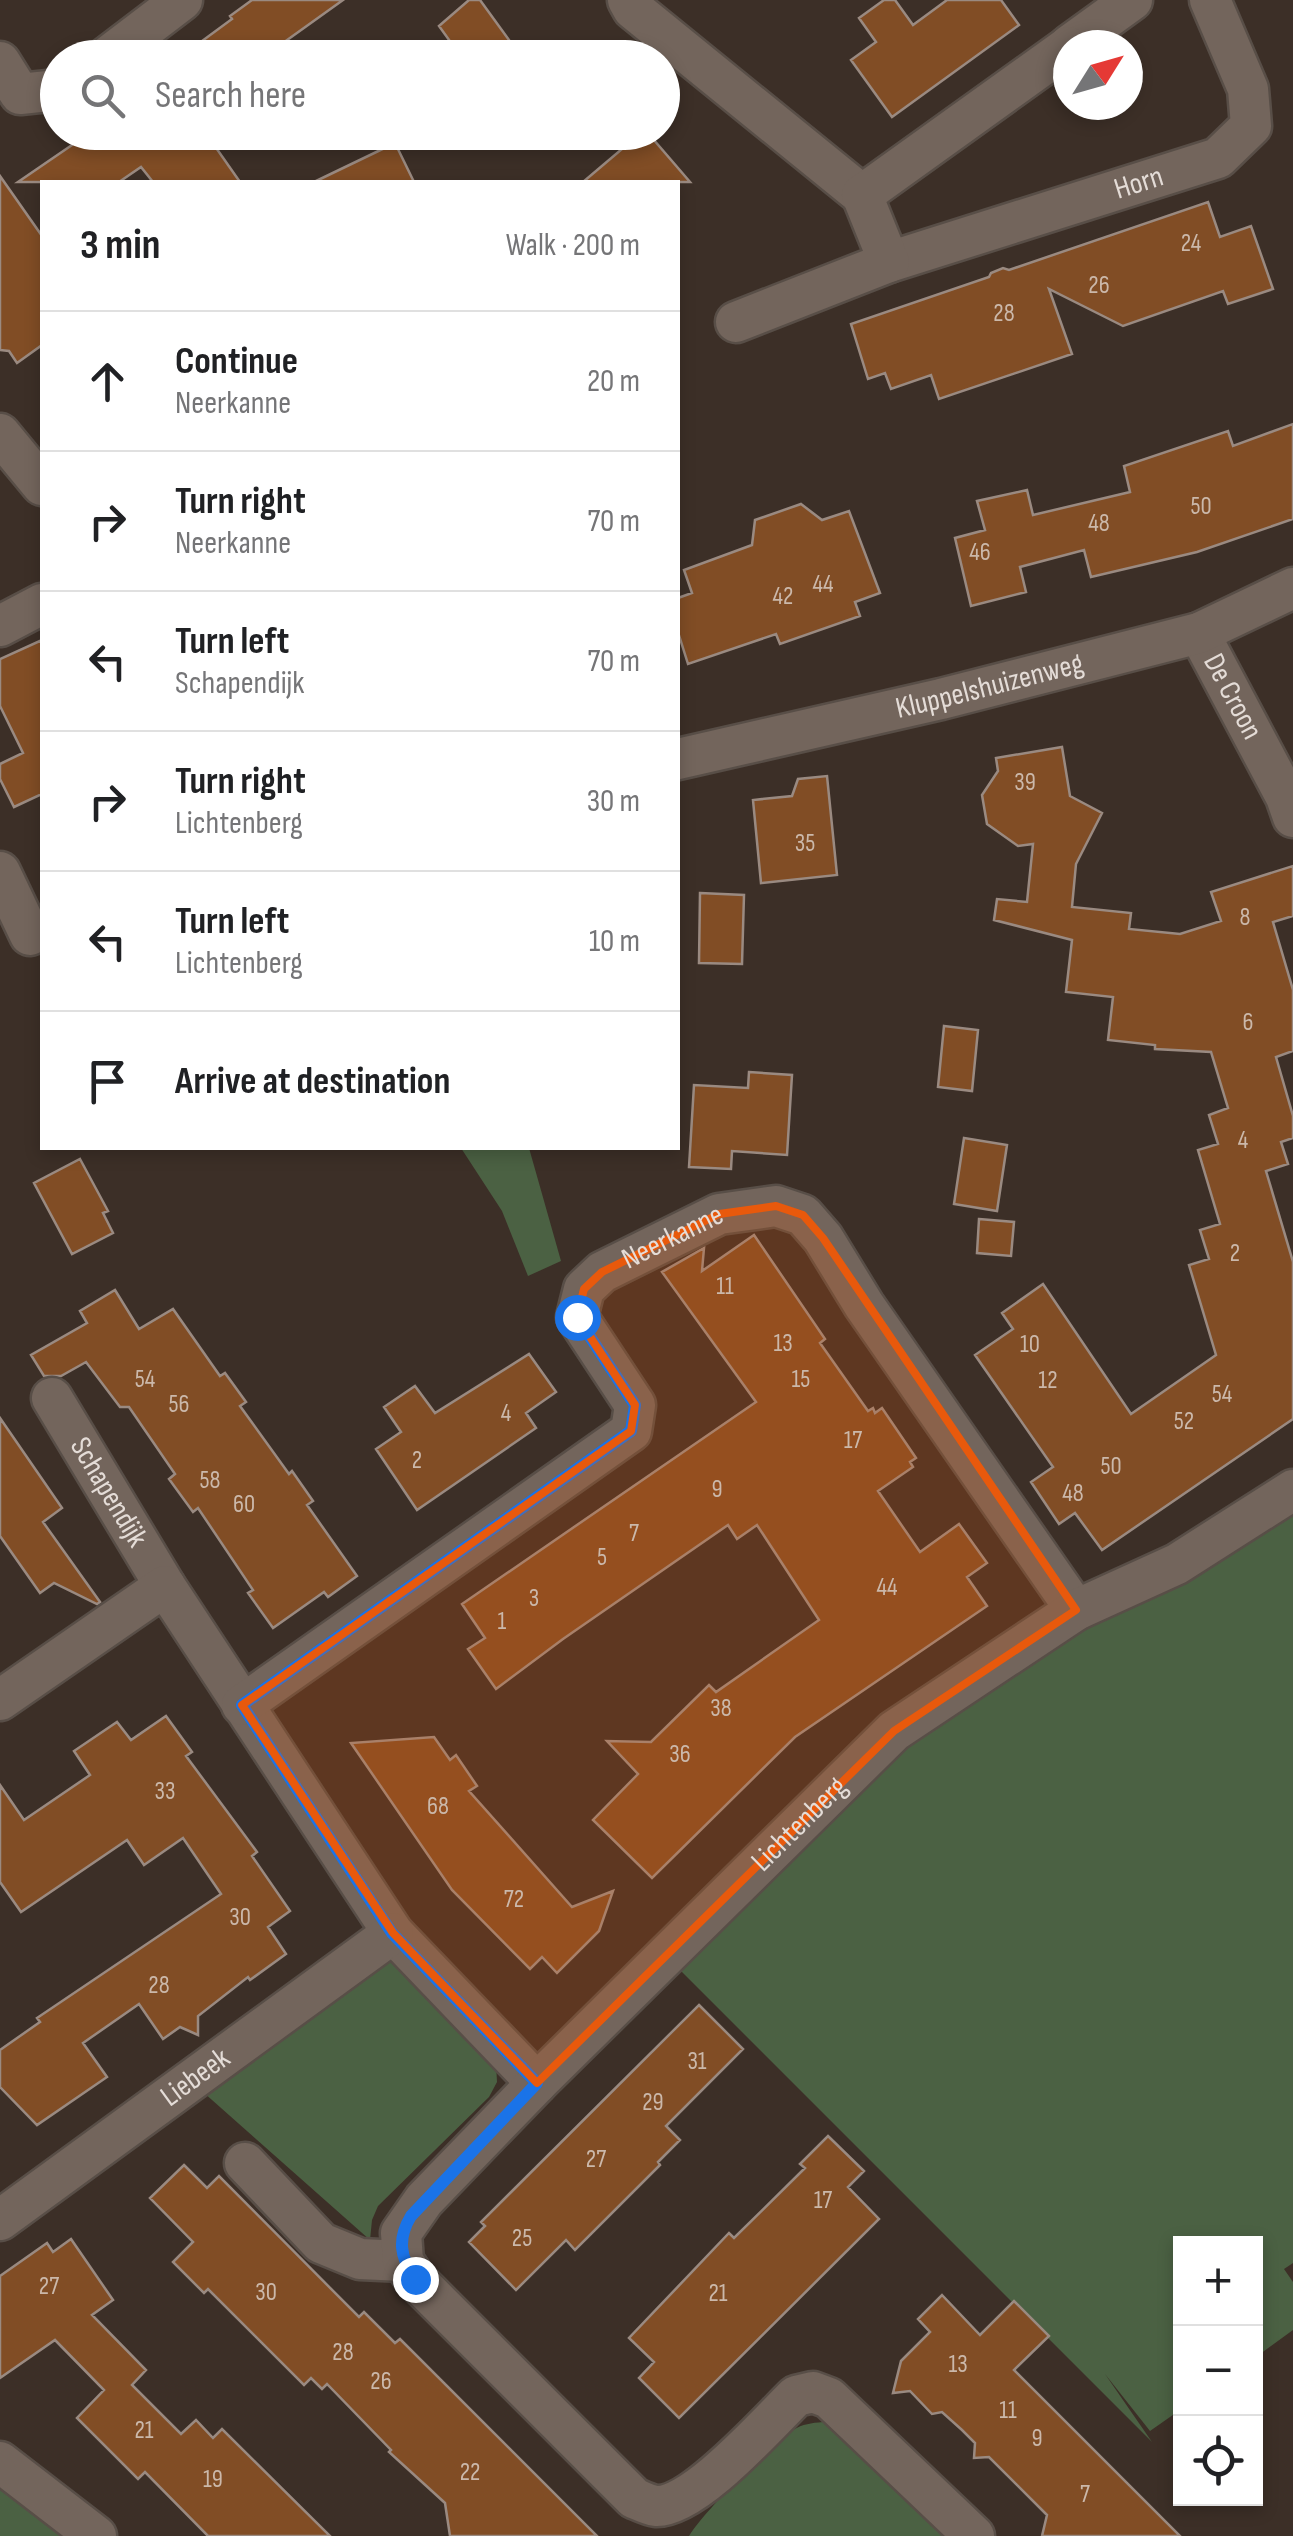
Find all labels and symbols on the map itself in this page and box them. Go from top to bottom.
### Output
north arrow [1053,30,1143,120]
street label: Horn [1110,158,1168,208]
house number: 24 [1181,228,1201,259]
house number: 26 [1088,270,1110,301]
house number: 28 [993,298,1015,329]
house number: 50 [1190,491,1212,522]
house number: 48 [1088,508,1110,539]
house number: 46 [969,537,991,568]
house number: 44 [812,569,834,600]
house number: 42 [773,581,793,612]
street label: Kluppelshuizenweg [892,645,1087,727]
street label: De Croon [1195,648,1270,746]
house number: 39 [1014,767,1036,798]
house number: 35 [795,828,815,859]
house number: 8 [1240,902,1250,933]
house number: 6 [1243,1007,1253,1038]
house number: 4 [1238,1125,1248,1156]
street label: Neerkanne [616,1197,729,1277]
house number: 2 [1230,1238,1240,1269]
house number: 11 [716,1271,734,1302]
route start [555,1295,601,1341]
house number: 13 [773,1328,793,1359]
house number: 10 [1020,1329,1040,1360]
house number: 54 [135,1364,155,1395]
house number: 15 [792,1364,810,1395]
house number: 12 [1038,1365,1058,1396]
house number: 54 [1212,1379,1232,1410]
house number: 56 [169,1389,189,1420]
house number: 4 [501,1398,511,1429]
house number: 52 [1174,1406,1194,1437]
house number: 17 [844,1425,862,1456]
street label: Schapendijk [62,1431,156,1554]
house number: 2 [412,1445,422,1476]
house number: 50 [1100,1451,1122,1482]
house number: 58 [199,1465,221,1496]
house number: 9 [711,1474,723,1505]
house number: 48 [1062,1478,1084,1509]
house number: 60 [233,1489,255,1520]
house number: 7 [629,1518,639,1549]
house number: 5 [597,1542,607,1573]
house number: 44 [876,1572,898,1603]
house number: 3 [529,1583,539,1614]
house number: 1 [498,1606,507,1637]
house number: 38 [710,1693,732,1724]
house number: 36 [669,1739,691,1770]
street label: Lichtenberg [744,1769,855,1879]
house number: 33 [155,1776,175,1807]
house number: 68 [427,1791,449,1822]
house number: 72 [504,1884,524,1915]
house number: 30 [229,1902,251,1933]
house number: 28 [148,1970,170,2001]
street label: Liebeek [154,2040,237,2114]
house number: 31 [687,2046,707,2077]
house number: 29 [642,2087,664,2118]
house number: 27 [586,2144,606,2175]
house number: 17 [814,2185,832,2216]
house number: 25 [512,2223,532,2254]
route end [393,2257,439,2303]
house number: 27 [39,2271,59,2302]
house number: 30 [255,2277,277,2308]
house number: 21 [708,2278,728,2309]
house number: 28 [332,2337,354,2368]
house number: 13 [948,2349,968,2380]
house number: 26 [370,2366,392,2397]
house number: 11 [999,2395,1017,2426]
house number: 21 [134,2415,154,2446]
house number: 9 [1031,2423,1043,2454]
house number: 22 [460,2457,480,2488]
house number: 19 [203,2464,223,2495]
house number: 7 [1080,2479,1090,2510]

